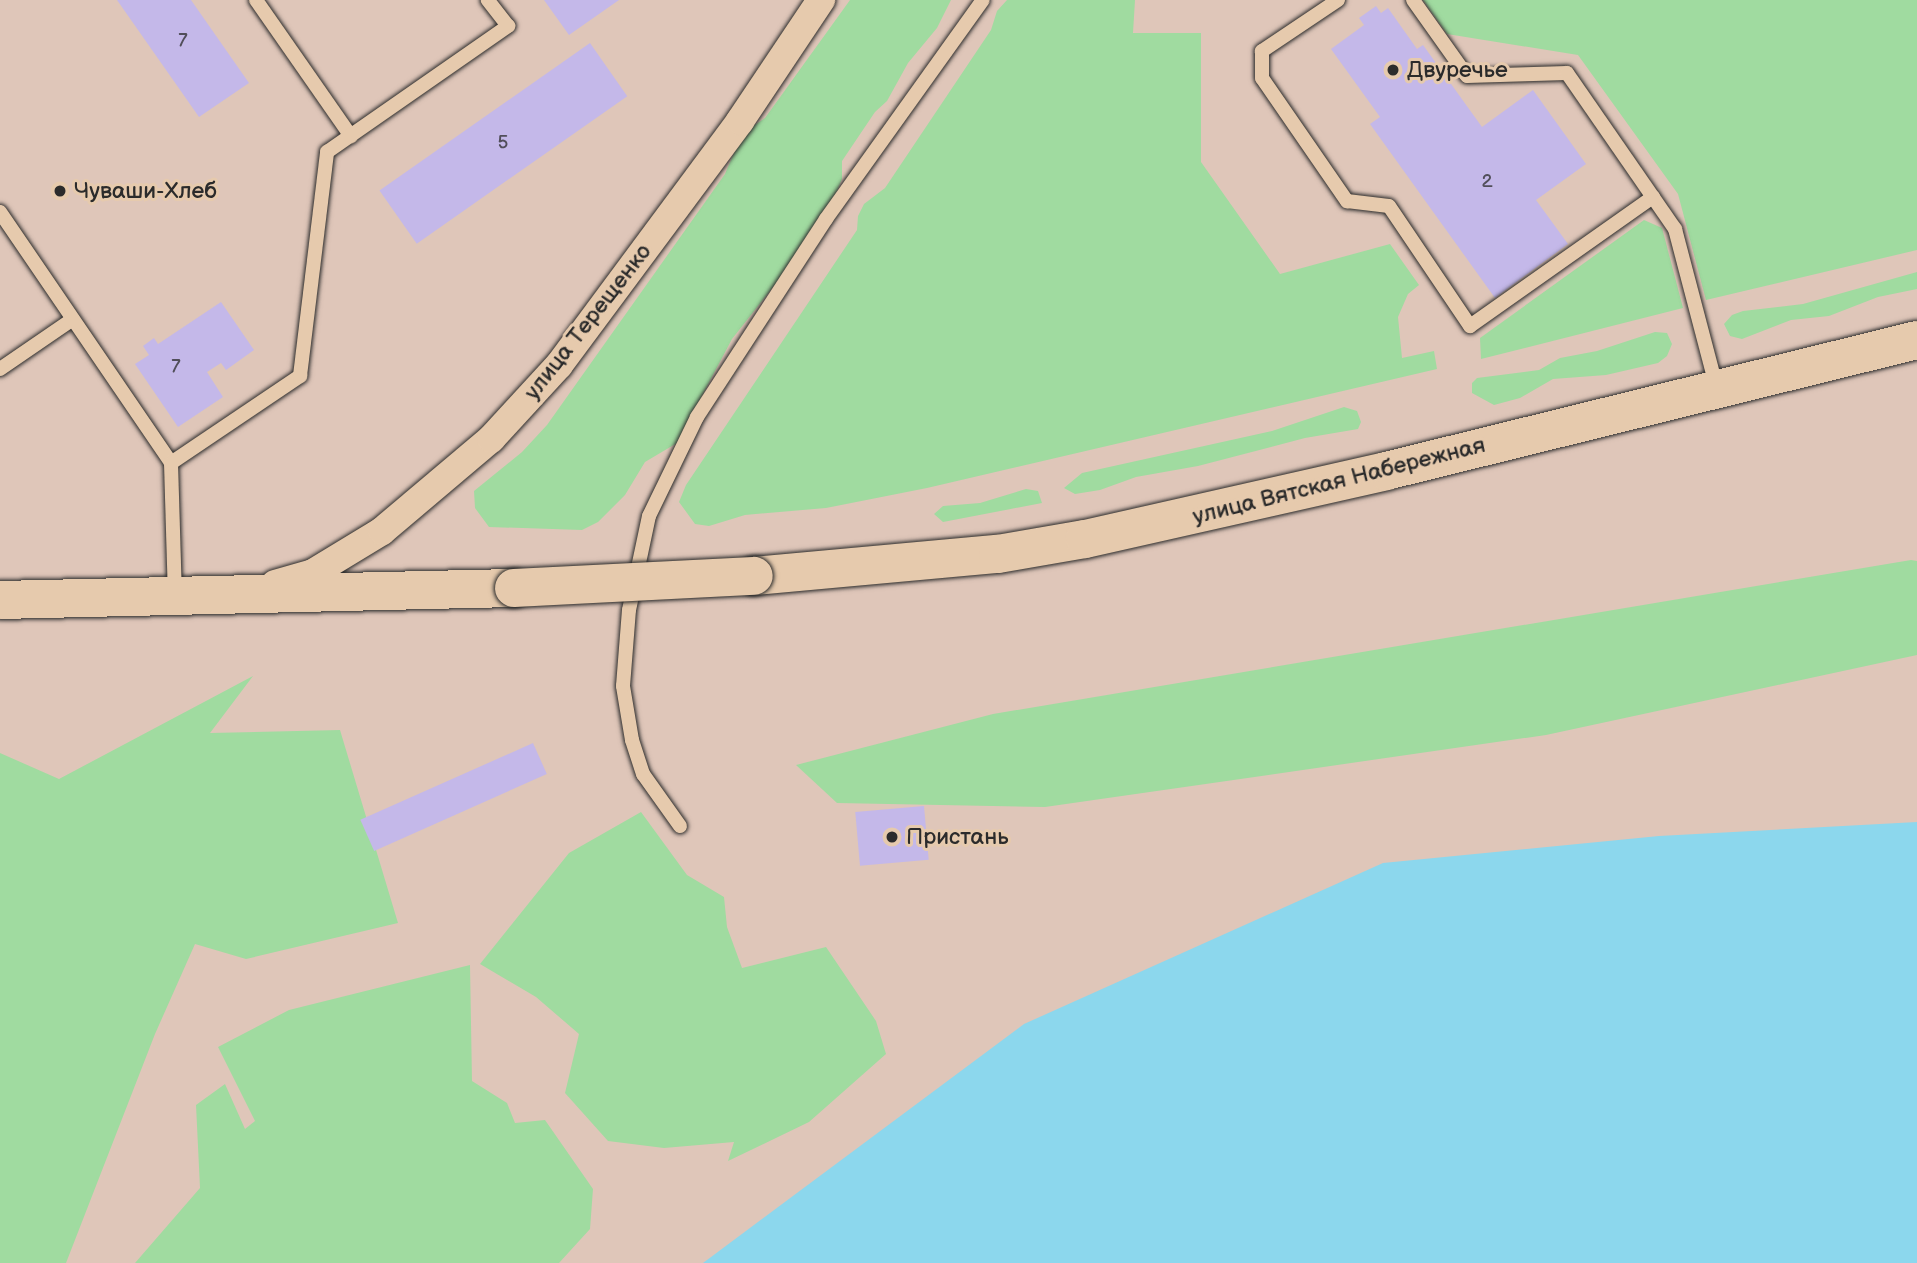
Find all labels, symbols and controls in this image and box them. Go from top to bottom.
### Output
house number: 7 [178,30,188,52]
place label: Двуречье [1407,56,1508,84]
marker: Двуречье [1385,62,1401,78]
house number: 5 [498,132,508,154]
house number: 2 [1481,171,1493,193]
place label: Чуваши-Хлеб [74,177,217,205]
marker: Чуваши-Хлеб [52,183,68,199]
street label: улица Терещенко [519,238,657,406]
house number: 7 [171,356,181,378]
street label: улица Вятская Набережная [1190,431,1488,531]
place label: Пристань [906,823,1009,851]
marker: Пристань [884,829,900,845]

